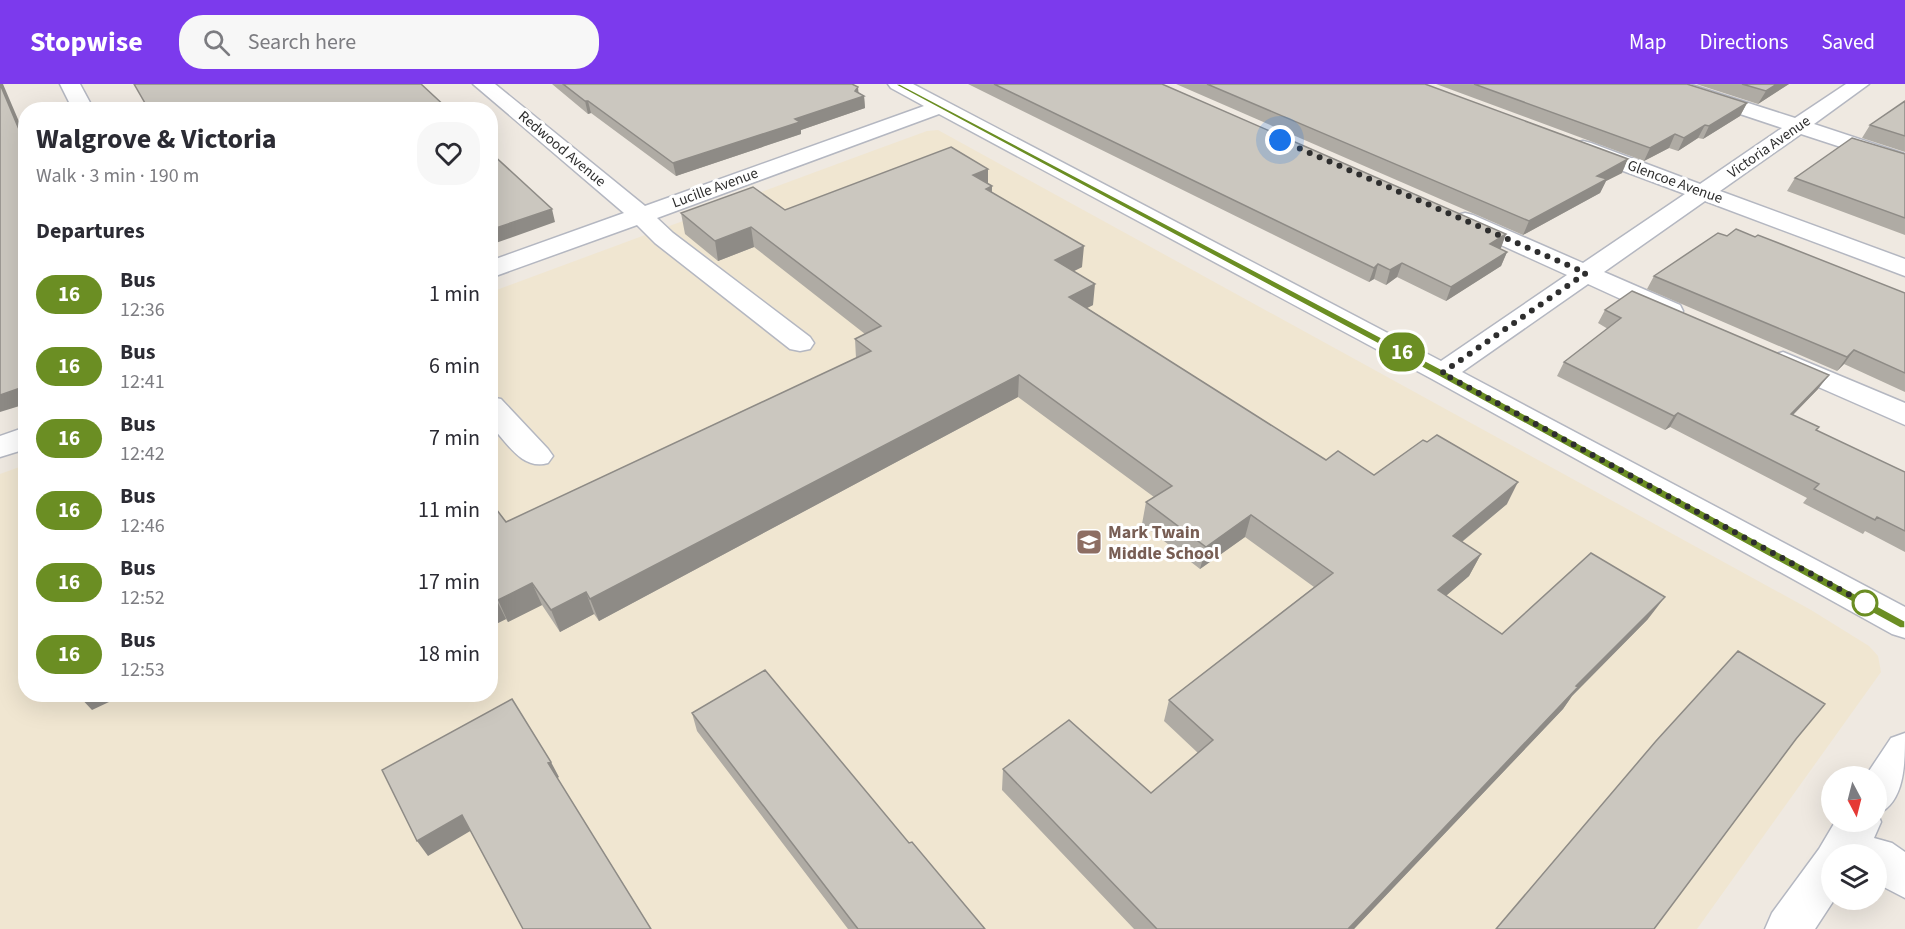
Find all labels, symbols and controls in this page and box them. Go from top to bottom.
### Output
search box [179,15,599,69]
text: Stopwise [30,22,143,62]
icon: search [200,26,233,59]
text: Search here [248,26,356,58]
text: Map [1629,27,1667,57]
text: Directions [1700,27,1788,57]
text: Saved [1821,27,1875,57]
street label: Redwood Avenue [514,106,610,192]
street label: Victoria Avenue [1723,111,1815,183]
text: Walgrove & Victoria [36,119,277,159]
button: heart [417,122,480,185]
your location [1265,125,1295,155]
street label: Glencoe Avenue [1624,155,1726,209]
text: Walk · 3 min · 190 m [36,162,199,190]
street label: Lucille Avenue [669,163,761,213]
text: Departures [36,215,145,247]
text: Bus [120,264,156,296]
text: 1 min [429,278,480,310]
text: 16 [58,279,80,309]
text: 12:36 [120,296,165,324]
line badge: 16 [1375,332,1429,372]
text: Bus [120,336,156,368]
text: 16 [1391,337,1413,367]
text: 6 min [429,350,480,382]
text: 16 [58,351,80,381]
text: 12:41 [120,368,165,396]
text: Bus [120,408,156,440]
text: 7 min [429,422,480,454]
text: 16 [58,423,80,453]
text: 12:42 [120,440,165,468]
text: Bus [120,480,156,512]
text: 11 min [418,494,480,526]
text: 16 [58,495,80,525]
text: 12:46 [120,512,165,540]
place label: Mark Twain Middle School [1108,520,1219,566]
school or university icon: Mark Twain Middle School [1074,527,1104,557]
text: Bus [120,552,156,584]
text: 17 min [418,566,480,598]
text: 16 [58,567,80,597]
text: 12:52 [120,584,165,612]
unlabelled marker [1852,590,1878,616]
text: Bus [120,624,156,656]
text: 18 min [418,638,480,670]
text: 16 [58,639,80,669]
text: 12:53 [120,656,165,684]
north arrow [1821,766,1887,832]
map controls [1821,766,1887,910]
button: layers [1821,844,1887,910]

